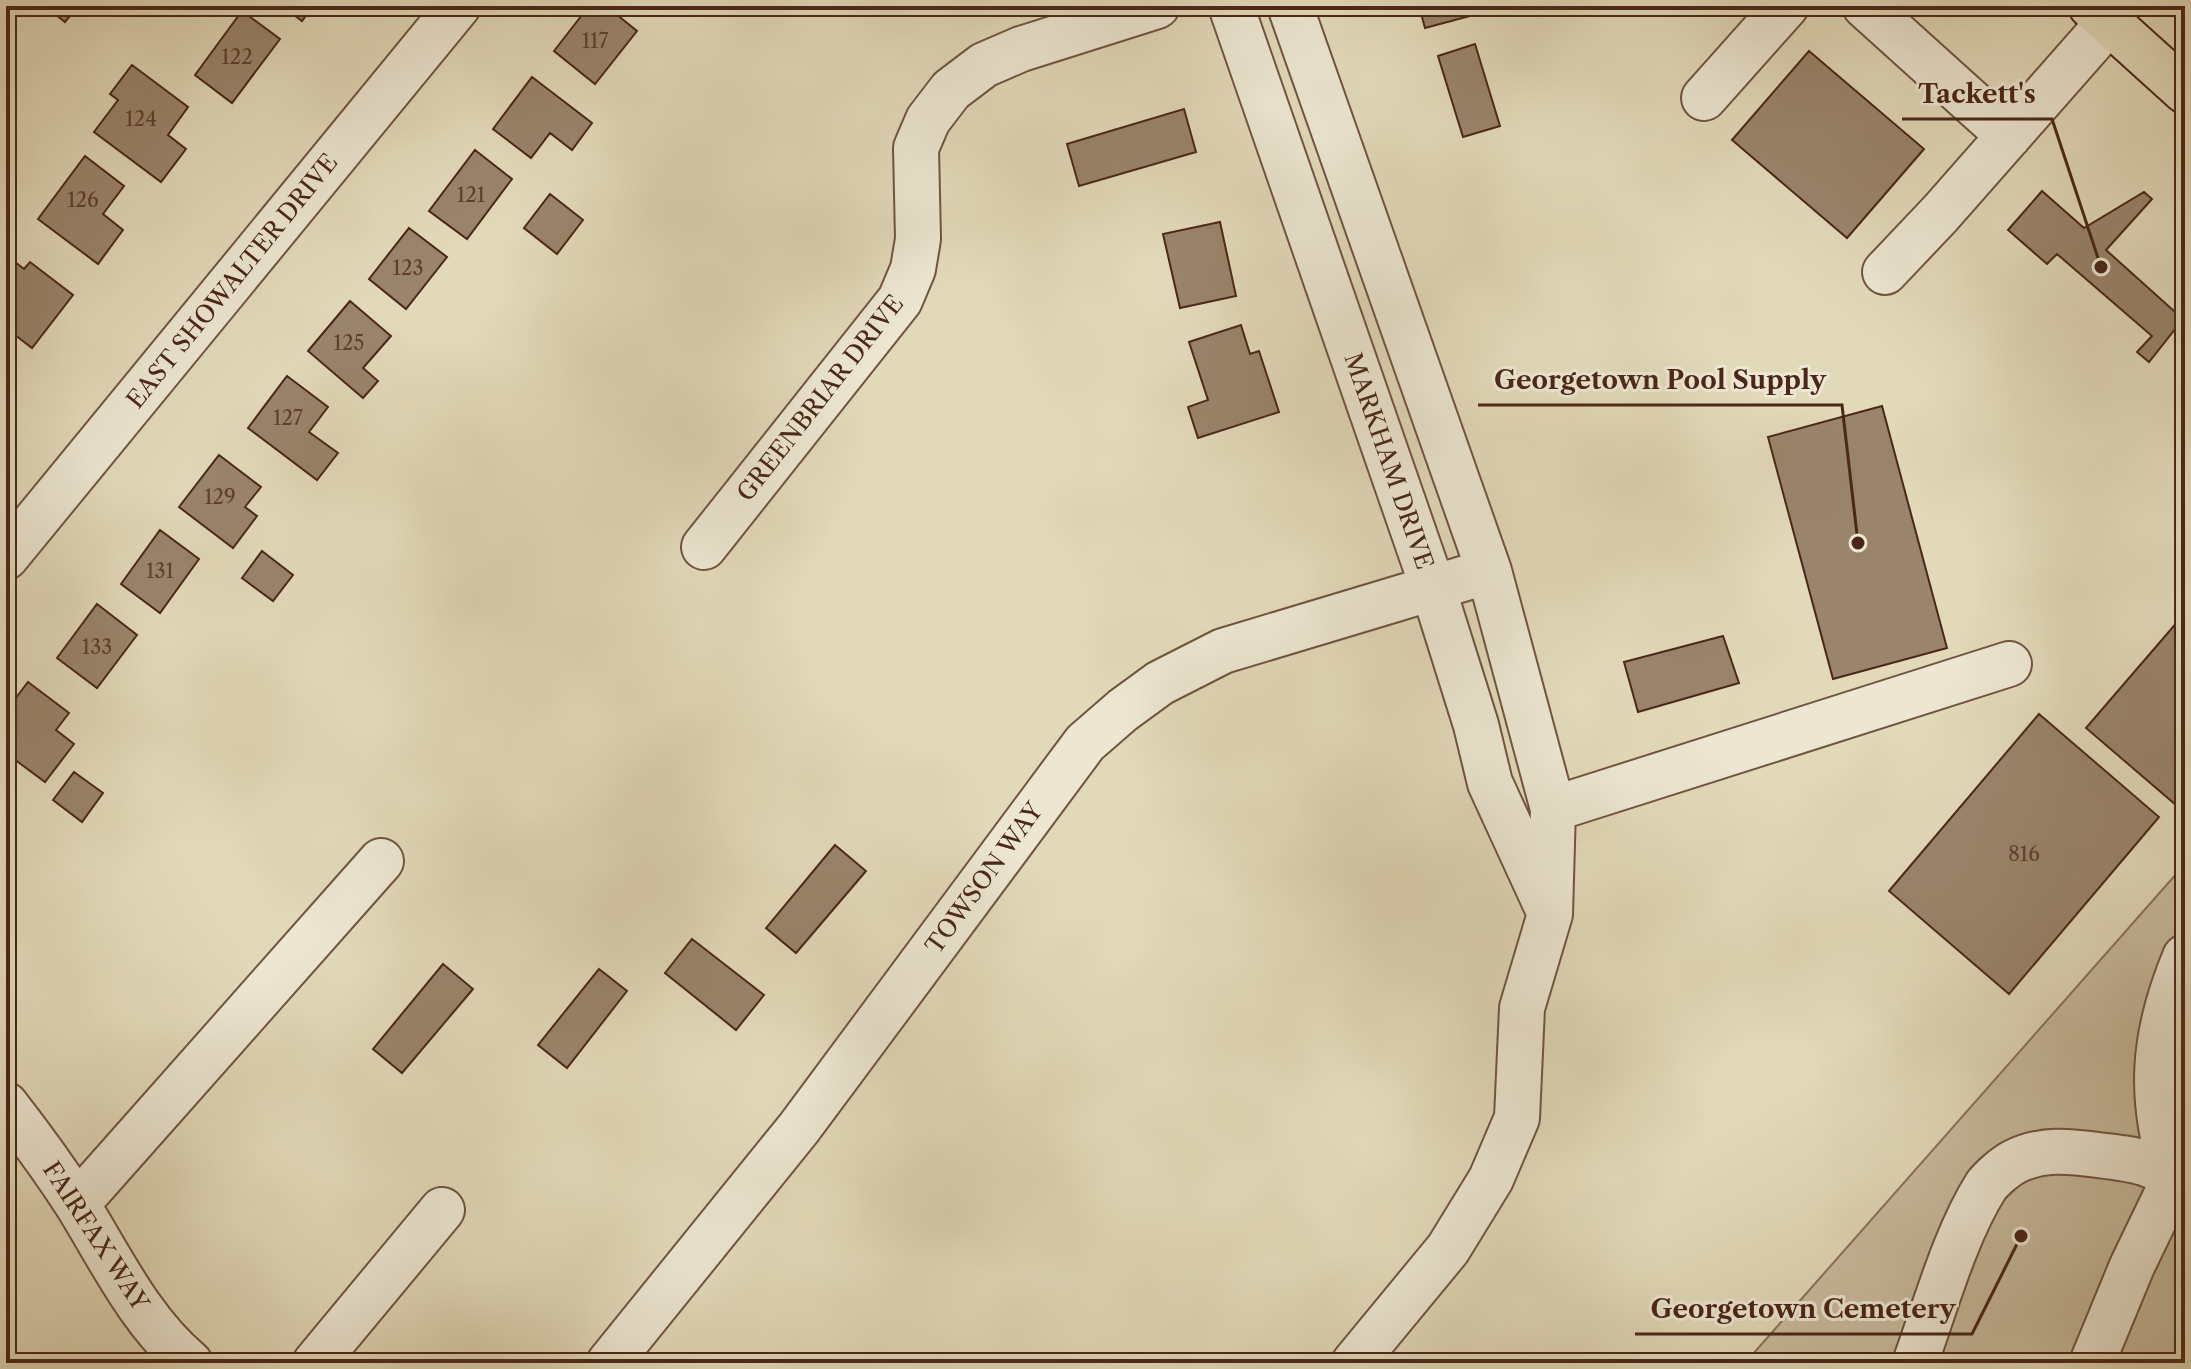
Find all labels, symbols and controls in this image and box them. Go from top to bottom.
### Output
house number: 117 [582,29,608,53]
house number: 122 [221,45,253,69]
callout: Tackett's [1902,69,2052,119]
text: Tackett's [1918,78,2036,110]
house number: 124 [125,107,157,131]
street label: EAST SHOWALTER DRIVE [120,148,344,414]
house number: 121 [457,183,486,207]
house number: 126 [67,188,99,212]
house number: 123 [393,256,423,280]
street label: GREENBRIAR DRIVE [731,289,909,507]
house number: 125 [334,331,364,355]
street label: MARKHAM DRIVE [1338,349,1440,573]
callout: Georgetown Pool Supply [1478,355,1842,405]
text: Georgetown Pool Supply [1494,364,1827,396]
house number: 127 [273,406,303,430]
house number: 129 [204,485,236,509]
house number: 131 [146,559,174,583]
house number: 133 [82,635,112,659]
street label: TOWSON WAY [919,796,1049,959]
house number: 816 [2008,842,2040,866]
street label: FAIRFAX WAY [37,1156,156,1317]
callout: Georgetown Cemetery [1635,1284,1972,1334]
text: Georgetown Cemetery [1651,1293,1957,1325]

